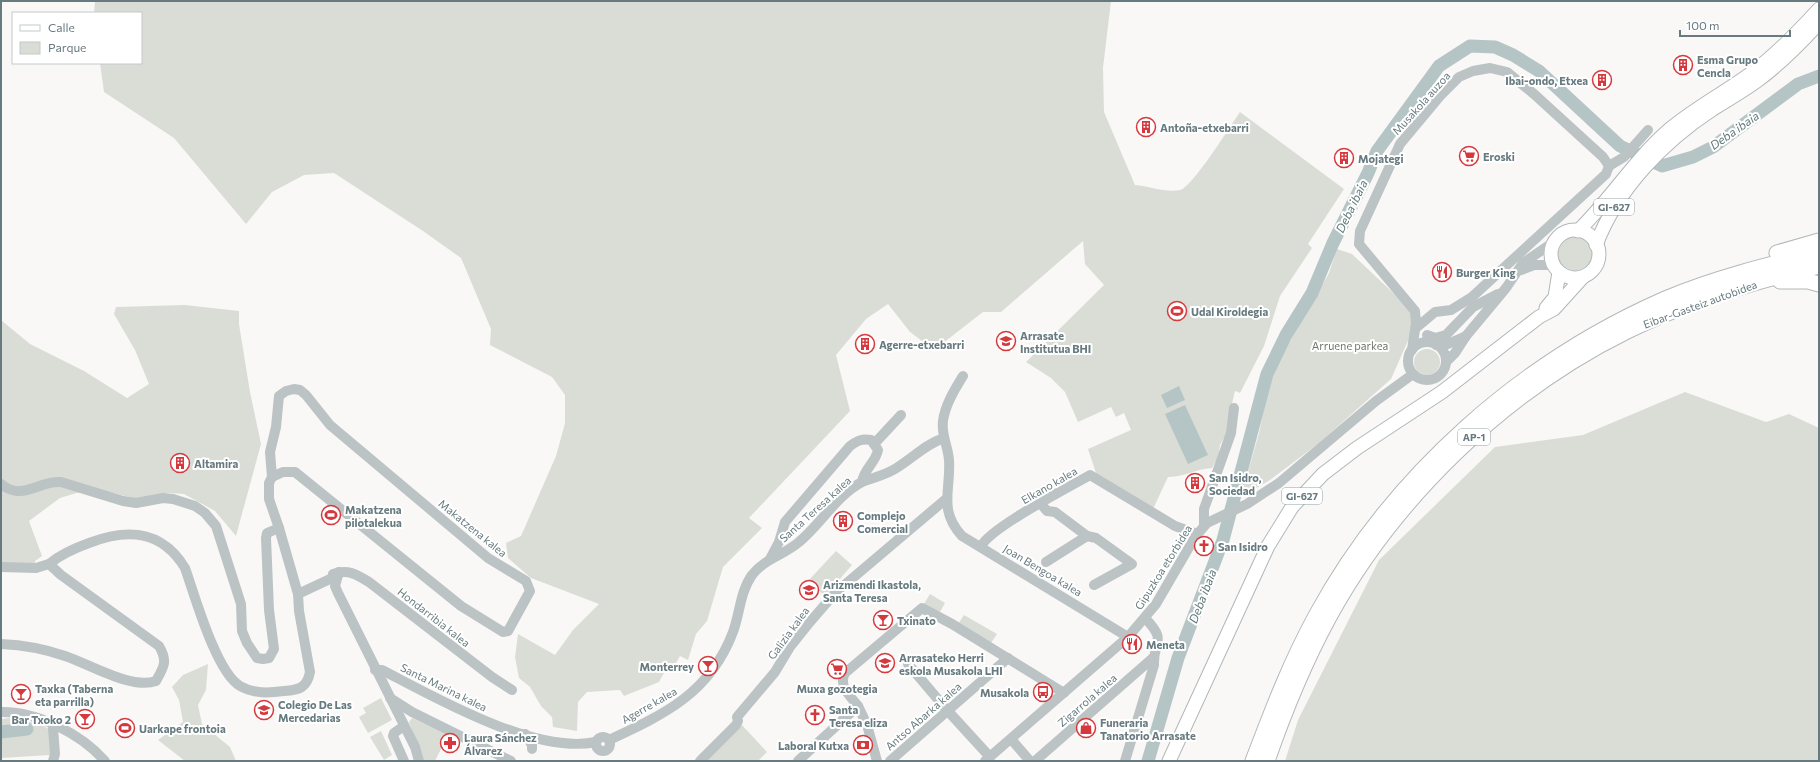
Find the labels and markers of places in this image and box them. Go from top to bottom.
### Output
place label: Esma Grupo Cencla [1697,53,1758,79]
building icon: Esma Grupo Cencla [1672,54,1694,76]
building icon: Ibai-ondo, Etxea [1591,69,1613,91]
place label: Ibai-ondo, Etxea [1505,74,1588,87]
building icon: Antoña-etxebarri [1135,116,1157,138]
place label: Antoña-etxebarri [1160,121,1249,134]
supermarket icon: Eroski [1458,145,1480,167]
building icon: Mojategi [1333,147,1355,169]
place label: Eroski [1483,150,1515,163]
place label: Mojategi [1358,152,1403,165]
restaurant icon: Burger King [1431,261,1453,283]
place label: Burger King [1456,266,1516,279]
sports icon: Udal Kiroldegia [1166,300,1188,322]
place label: Udal Kiroldegia [1191,305,1268,318]
place label: Arrasate Institutua BHI [1020,329,1091,355]
school or university icon: Arrasate Institutua BHI [995,330,1017,352]
building icon: Agerre-etxebarri [854,333,876,355]
place label: Agerre-etxebarri [879,338,964,351]
building icon: Altamira [169,452,191,474]
place label: Altamira [194,457,238,470]
place label: San Isidro, Sociedad [1209,471,1262,497]
building icon: San Isidro, Sociedad [1184,472,1206,494]
place label: Makatzena pilotalekua [345,503,402,529]
sports icon: Makatzena pilotalekua [320,504,342,526]
place label: Complejo Comercial [857,509,908,535]
building icon: Complejo Comercial [832,510,854,532]
church icon: San Isidro [1193,535,1215,557]
place label: San Isidro [1218,540,1268,553]
place label: Arizmendi Ikastola, Santa Teresa [823,578,921,604]
school or university icon: Arizmendi Ikastola, Santa Teresa [798,579,820,601]
bar icon: Txinato [872,609,894,631]
place label: Txinato [897,614,936,627]
restaurant icon: Meneta [1121,633,1143,655]
place label: Meneta [1146,638,1185,651]
place label: Arrasateko Herri eskola Musakola LHI [899,651,1003,677]
school or university icon: Arrasateko Herri eskola Musakola LHI [874,652,896,674]
bar icon: Monterrey [697,655,719,677]
supermarket icon: Muxa gozotegia [826,658,848,680]
place label: Monterrey [640,660,694,673]
bus stop icon: Musakola [1032,681,1054,703]
place label: Taxka (Taberna eta parrilla) [35,682,113,708]
place label: Muxa gozotegia [797,682,878,695]
bar icon: Taxka (Taberna eta parrilla) [10,683,32,705]
place label: Musakola [980,686,1029,699]
place label: Colegio De Las Mercedarias [278,698,352,724]
school or university icon: Colegio De Las Mercedarias [253,699,275,721]
place label: Santa Teresa eliza [829,703,888,729]
church icon: Santa Teresa eliza [804,704,826,726]
bar icon: Bar Txoko 2 [74,708,96,730]
place label: Bar Txoko 2 [12,713,71,726]
place label: Funeraria Tanatorio Arrasate [1100,716,1196,742]
sports icon: Uarkape frontoia [114,717,136,739]
shop icon: Funeraria Tanatorio Arrasate [1075,717,1097,739]
place label: Uarkape frontoia [139,722,226,735]
place label: Laura Sánchez Álvarez [464,731,537,757]
pharmacy icon: Laura Sánchez Álvarez [439,732,461,754]
bank icon: Laboral Kutxa [852,734,874,756]
place label: Laboral Kutxa [778,739,849,752]

